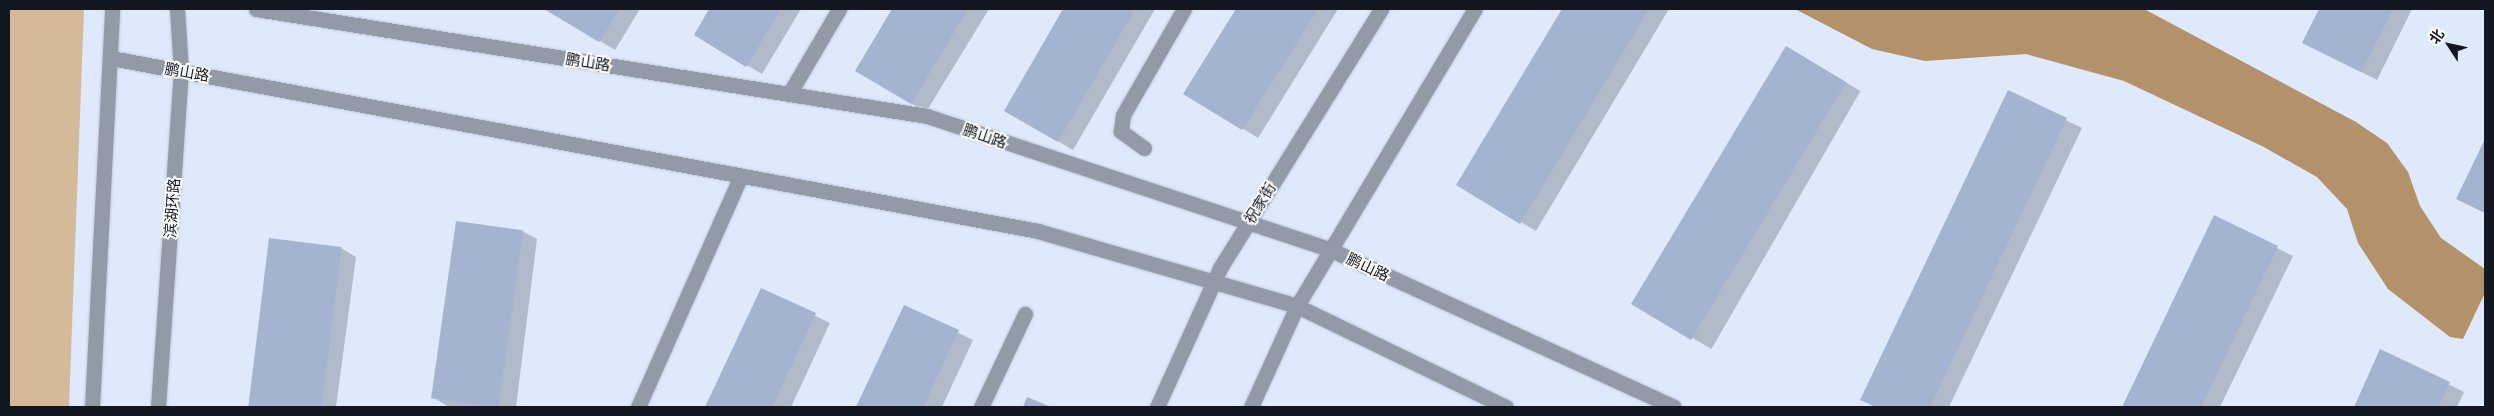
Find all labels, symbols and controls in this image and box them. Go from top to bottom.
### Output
north arrow [2424,20,2474,70]
text: 北 [2426,26,2447,47]
street label: 鹏山路 [564,50,612,74]
street label: 鹏山路 [163,59,211,85]
street label: 鹏山路 [961,120,1009,152]
street label: 滨湖环路 [161,177,183,239]
street label: 祝家街 [1240,179,1280,227]
street label: 鹏山路 [1344,249,1392,285]

